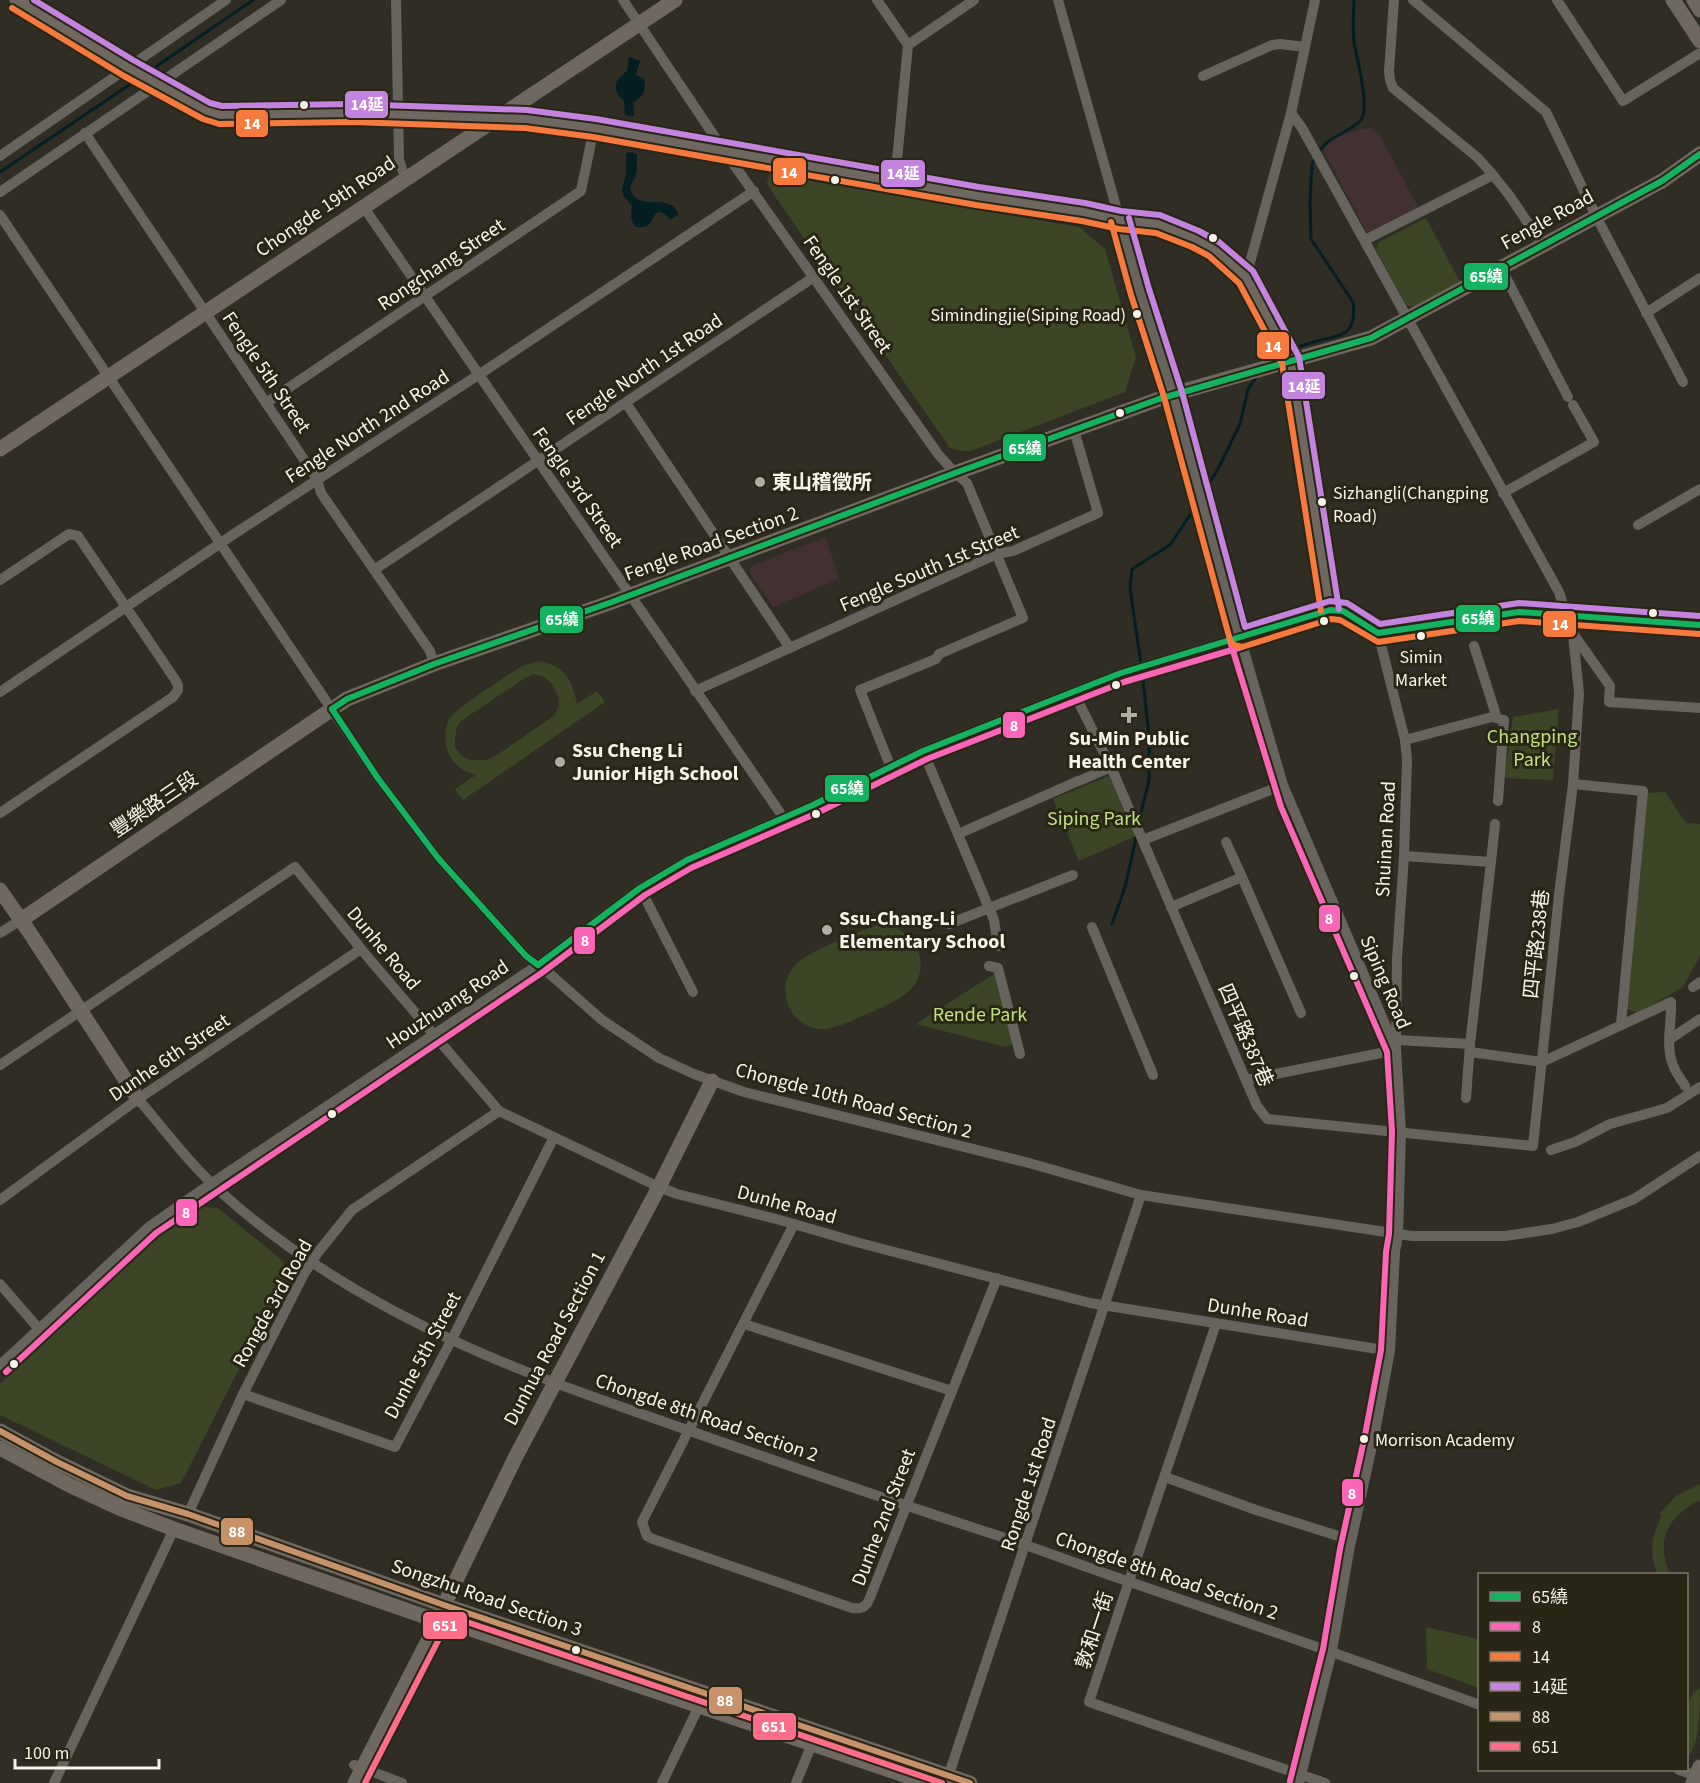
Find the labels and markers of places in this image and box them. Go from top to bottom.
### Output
unlabelled marker [298,99,310,111]
unlabelled marker [829,174,841,186]
unlabelled marker [1207,232,1219,244]
place label: Simindingjie(Siping Road) [930,303,1126,328]
marker: Simindingjie(Siping Road) [1131,308,1143,320]
unlabelled marker [1114,407,1126,419]
place label: 東山稽徵所 [772,469,872,497]
marker: 東山稽徵所 [753,475,767,489]
place label: Sizhangli(Changping Road) [1333,481,1488,529]
marker: Sizhangli(Changping Road) [1316,496,1328,508]
unlabelled marker [1647,607,1659,619]
unlabelled marker [1318,615,1330,627]
marker: Simin Market [1415,630,1427,642]
place label: Simin Market [1395,645,1447,693]
unlabelled marker [1110,679,1122,691]
marker: Su-Min Public Health Center [1120,706,1138,724]
place label: Su-Min Public Health Center [1068,725,1190,776]
place label: Ssu Cheng Li Junior High School [572,737,739,788]
marker: Ssu Cheng Li Junior High School [553,755,567,769]
unlabelled marker [810,808,822,820]
place label: Ssu-Chang-Li Elementary School [839,905,1005,956]
marker: Ssu-Chang-Li Elementary School [820,923,834,937]
unlabelled marker [1348,970,1360,982]
unlabelled marker [326,1108,338,1120]
unlabelled marker [8,1358,20,1370]
place label: Morrison Academy [1375,1428,1515,1453]
marker: Morrison Academy [1358,1433,1370,1445]
unlabelled marker [570,1644,582,1656]

